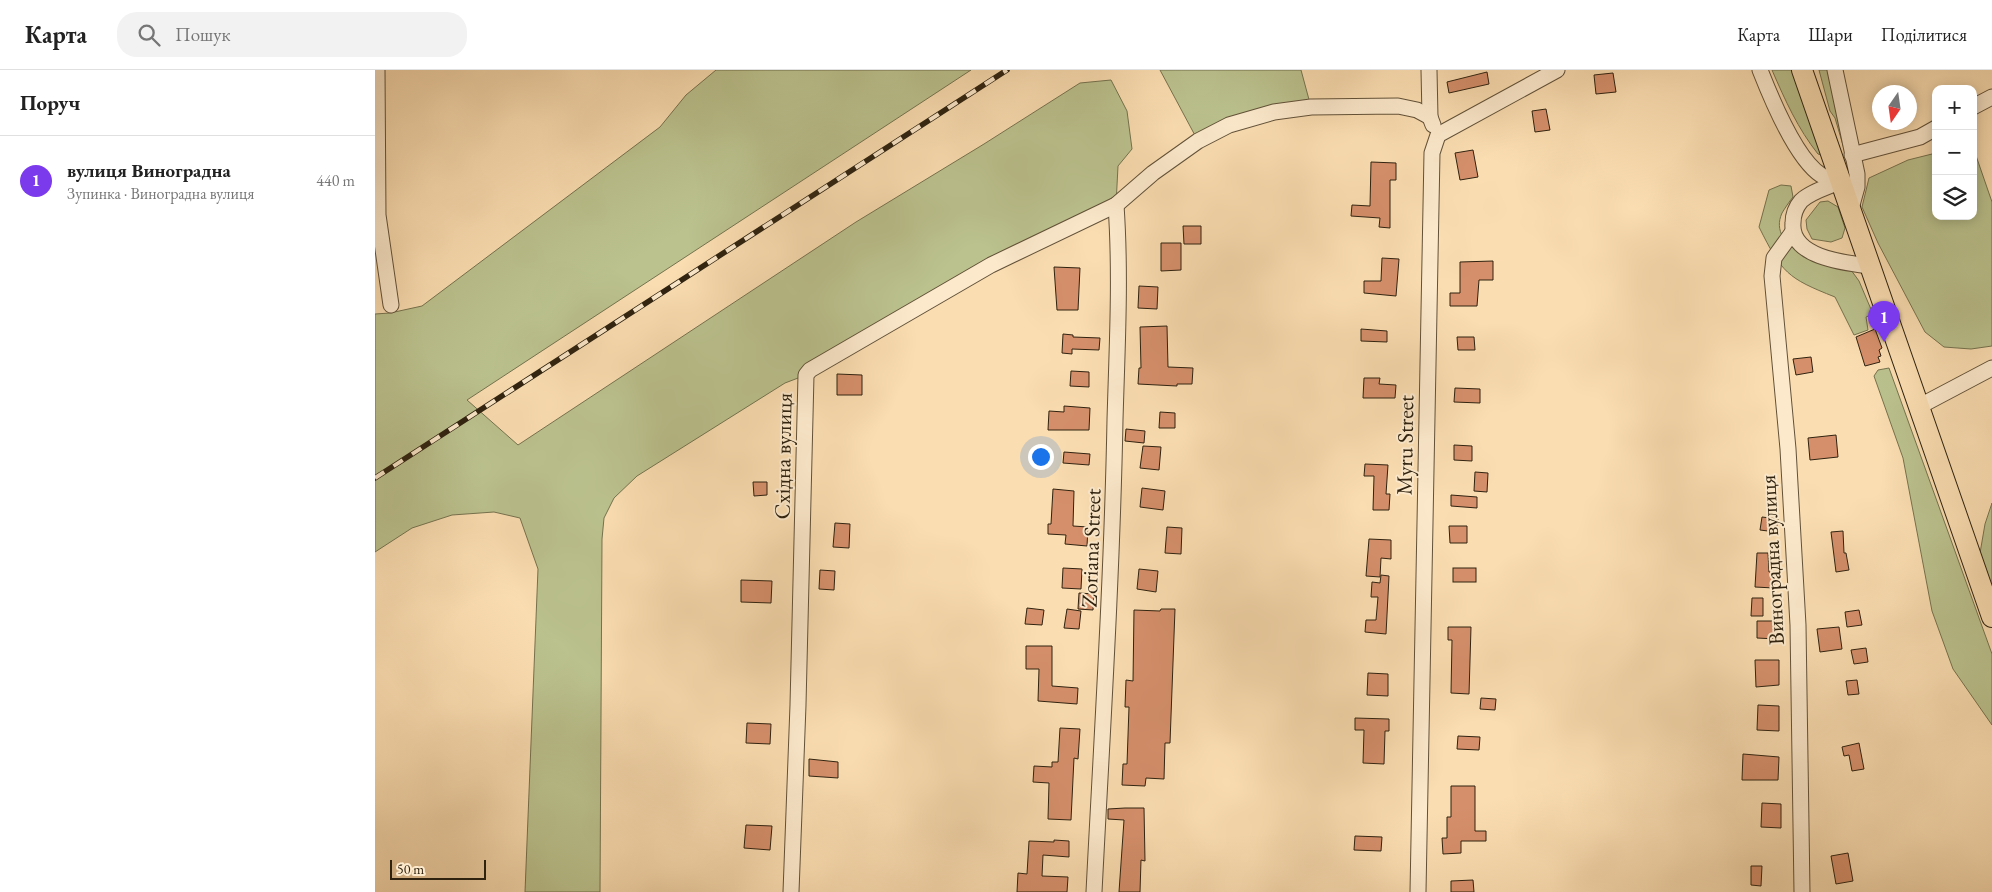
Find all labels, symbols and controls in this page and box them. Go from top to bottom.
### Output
search box [117,12,467,57]
text: Карта [25,19,87,50]
icon: search [135,21,163,49]
text: Пошук [175,22,231,47]
text: Карта [1737,23,1780,46]
text: Шари [1808,23,1853,46]
text: Поділитися [1881,23,1967,46]
north arrow [1872,85,1917,130]
map controls [1932,85,1977,220]
button: + [1932,85,1977,130]
text: Поруч [20,89,80,116]
button: − [1932,130,1977,175]
text: вулиця Виноградна [67,158,231,183]
text: 1 [32,170,40,191]
text: 440 m [316,170,355,191]
button: layers [1932,175,1977,220]
text: Зупинка · Виноградна вулиця [67,183,254,204]
pin: 1 [1868,301,1900,342]
street label: Східна вулиця [767,392,799,520]
street label: Myru Street [1390,395,1420,495]
your location [1028,444,1054,470]
street label: Виноградна вулиця [1753,474,1791,646]
street label: Zoriana Street [1074,488,1108,608]
scale bar [390,857,486,880]
text: 50 m [397,860,424,878]

